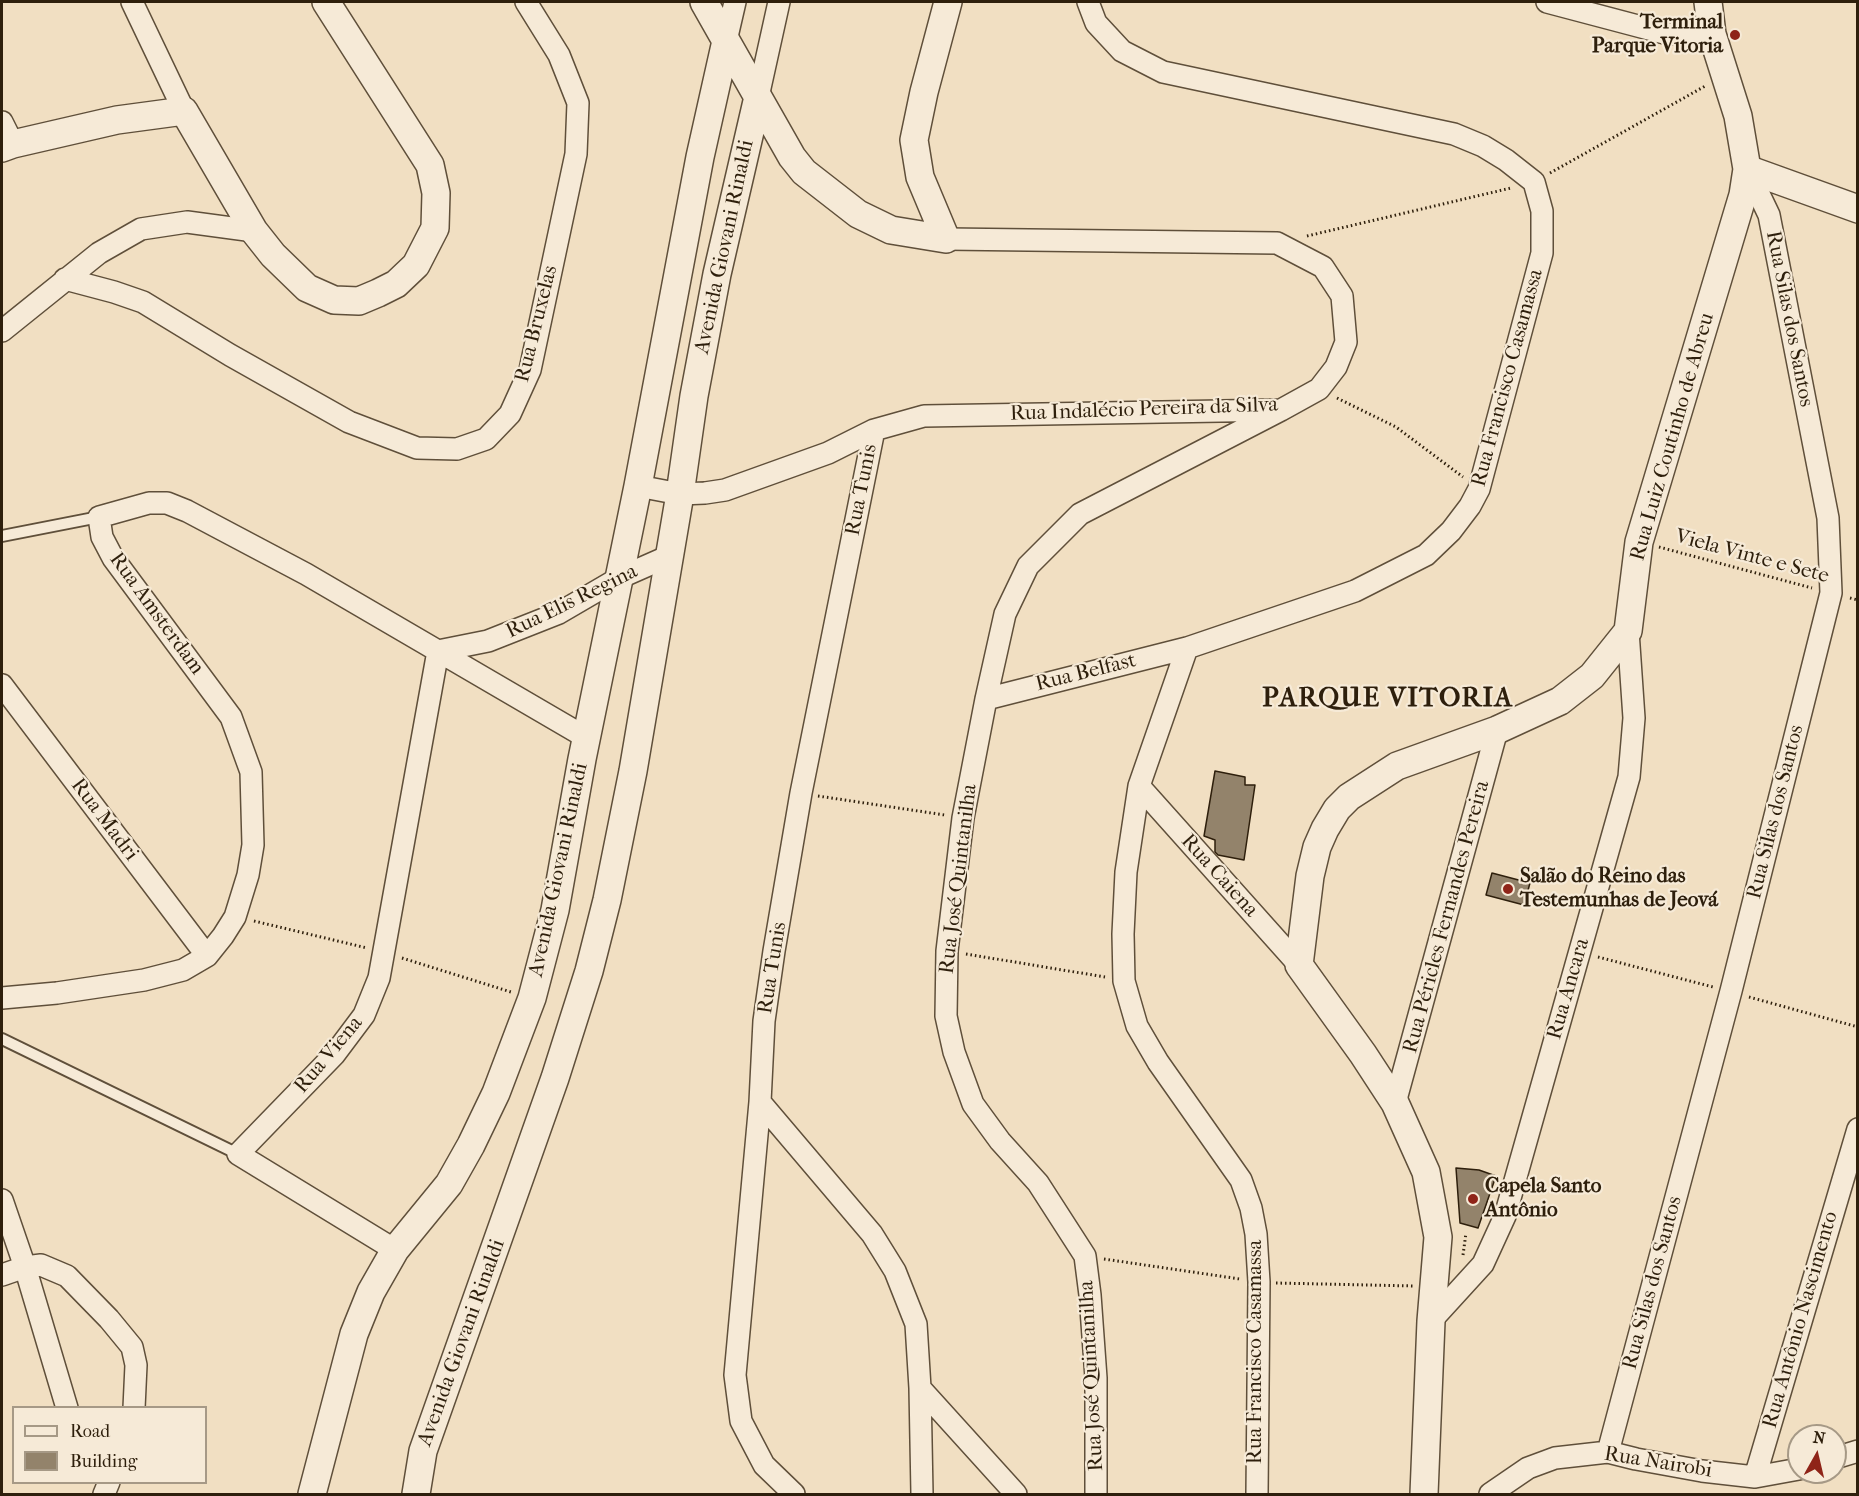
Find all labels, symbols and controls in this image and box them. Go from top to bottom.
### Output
place label: Terminal Parque Vitoria [1592,10,1723,60]
marker: Terminal Parque Vitoria [1728,28,1742,42]
street label: Avenida Giovani Rinaldi [690,138,760,356]
street label: Rua Silas dos Santos [1760,229,1818,409]
street label: Rua Bruxelas [510,263,564,385]
street label: Rua Francisco Casamassa [1467,266,1549,490]
street label: Rua Luiz Coutinho de Abreu [1626,310,1720,564]
street label: Rua Indalécio Pereira da Silva [1010,393,1278,427]
street label: Rua Tunis [841,442,883,538]
street label: Viela Vinte e Sete [1672,524,1832,590]
street label: Rua Amsterdam [103,548,209,680]
street label: Rua Elis Regina [502,559,642,645]
street label: Rua Belfast [1033,648,1139,698]
district label: PARQUE VITORIA [1262,683,1514,715]
street label: Rua Silas dos Santos [1742,722,1810,902]
street label: Avenida Giovani Rinaldi [524,761,594,979]
street label: Rua Madri [65,774,143,866]
street label: Rua Péricles Fernandes Pereira [1398,778,1496,1056]
street label: Rua José Quintanilha [935,783,983,975]
street label: Rua Caiena [1175,829,1263,923]
place label: Salão do Reino das Testemunhas de Jeová [1520,864,1718,914]
marker: Salão do Reino das Testemunhas de Jeová [1501,882,1515,896]
street label: Rua Tunis [753,920,793,1016]
street label: Rua Ancara [1543,935,1595,1043]
street label: Rua Viena [289,1011,369,1099]
place label: Capela Santo Antônio [1485,1174,1601,1224]
marker: Capela Santo Antônio [1466,1192,1480,1206]
street label: Rua Silas dos Santos [1618,1193,1688,1373]
street label: Rua Antônio Nascimento [1758,1209,1844,1431]
street label: Avenida Giovani Rinaldi [413,1236,511,1450]
street label: Rua Francisco Casamassa [1243,1240,1269,1464]
street label: Rua José Quintanilha [1074,1280,1110,1472]
legend [12,1406,207,1484]
text: Road [70,1421,110,1442]
north arrow [1787,1424,1847,1484]
text: N [1812,1427,1827,1448]
street label: Rua Nairobi [1602,1442,1714,1484]
text: Building [70,1451,137,1472]

